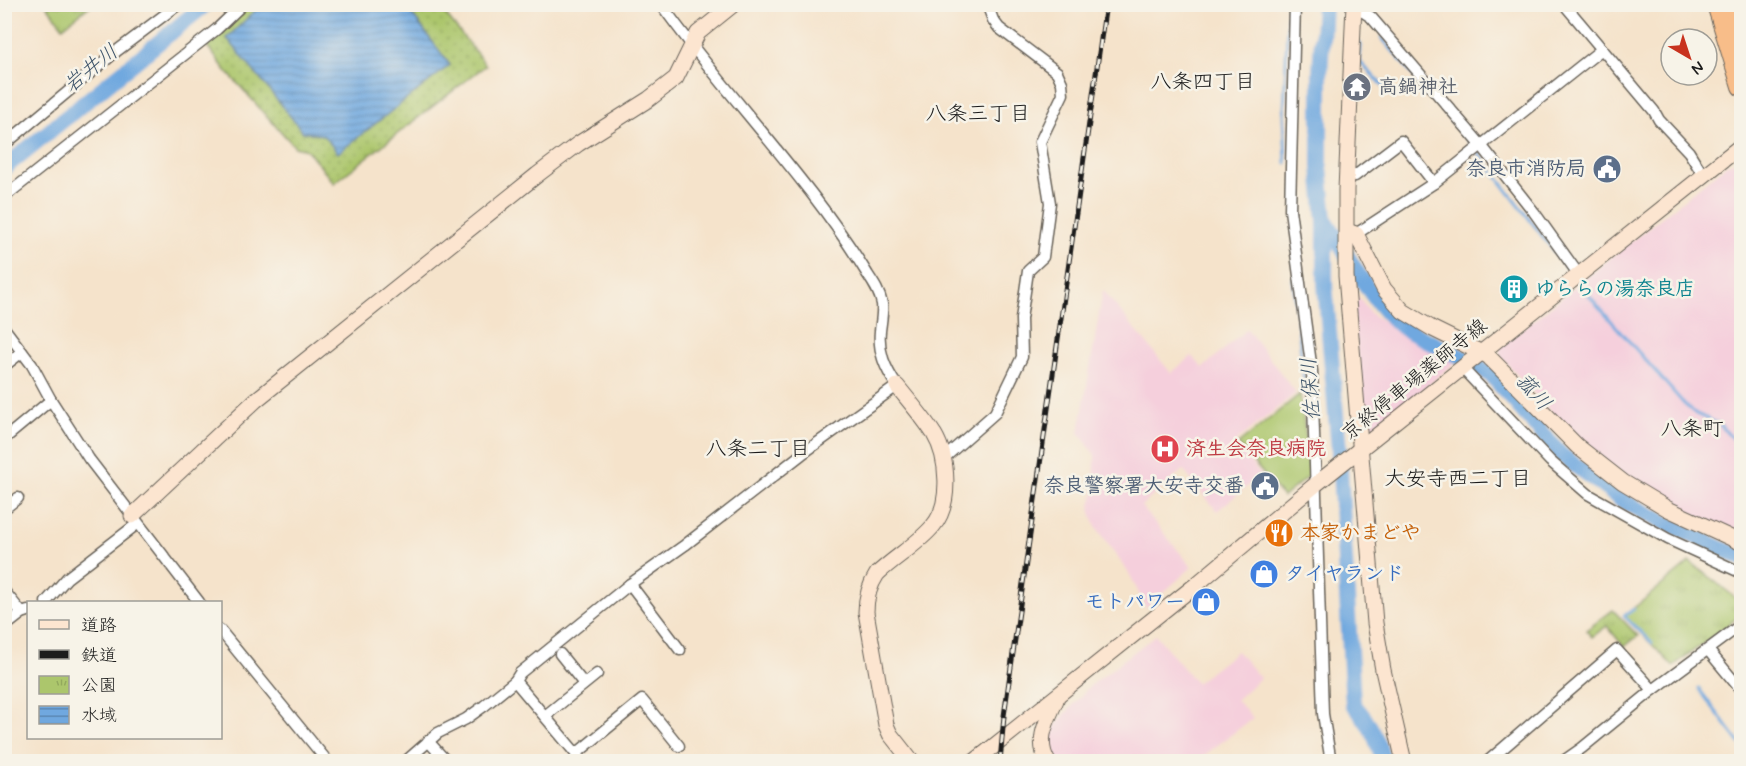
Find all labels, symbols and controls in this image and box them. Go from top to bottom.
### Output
north arrow [1659,27,1719,87]
water label: 岩井川 [58,38,124,100]
text: N [1687,56,1708,79]
district label: 八条四丁目 [1151,68,1256,96]
temple icon: 高鍋神社 [1341,71,1373,103]
place label: 高鍋神社 [1378,74,1458,101]
district label: 八条三丁目 [926,100,1031,128]
public building icon: 奈良市消防局 [1591,153,1623,185]
place label: 奈良市消防局 [1466,156,1586,183]
building icon: ゆららの湯奈良店 [1498,273,1530,305]
place label: ゆららの湯奈良店 [1535,276,1695,303]
street label: 京終停車場薬師寺線 [1337,313,1493,447]
water label: 佐保川 [1295,357,1327,421]
water label: 菰川 [1509,367,1557,417]
district label: 八条町 [1661,415,1724,443]
hospital icon: 済生会奈良病院 [1149,433,1181,465]
district label: 八条二丁目 [706,435,811,463]
place label: 済生会奈良病院 [1186,436,1326,463]
district label: 大安寺西二丁目 [1385,465,1532,493]
public building icon: 奈良警察署大安寺交番 [1249,470,1281,502]
place label: 奈良警察署大安寺交番 [1044,473,1244,500]
restaurant icon: 本家かまどや [1263,517,1295,549]
place label: 本家かまどや [1300,520,1421,547]
shop icon: タイヤランド [1248,558,1280,590]
place label: タイヤランド [1285,561,1404,588]
shop icon: モトパワー [1190,586,1222,618]
place label: モトパワー [1085,589,1185,616]
legend [27,601,222,739]
text: 道路 [81,614,117,638]
text: 鉄道 [81,644,117,668]
text: 公園 [81,674,117,698]
text: 水域 [81,704,117,728]

